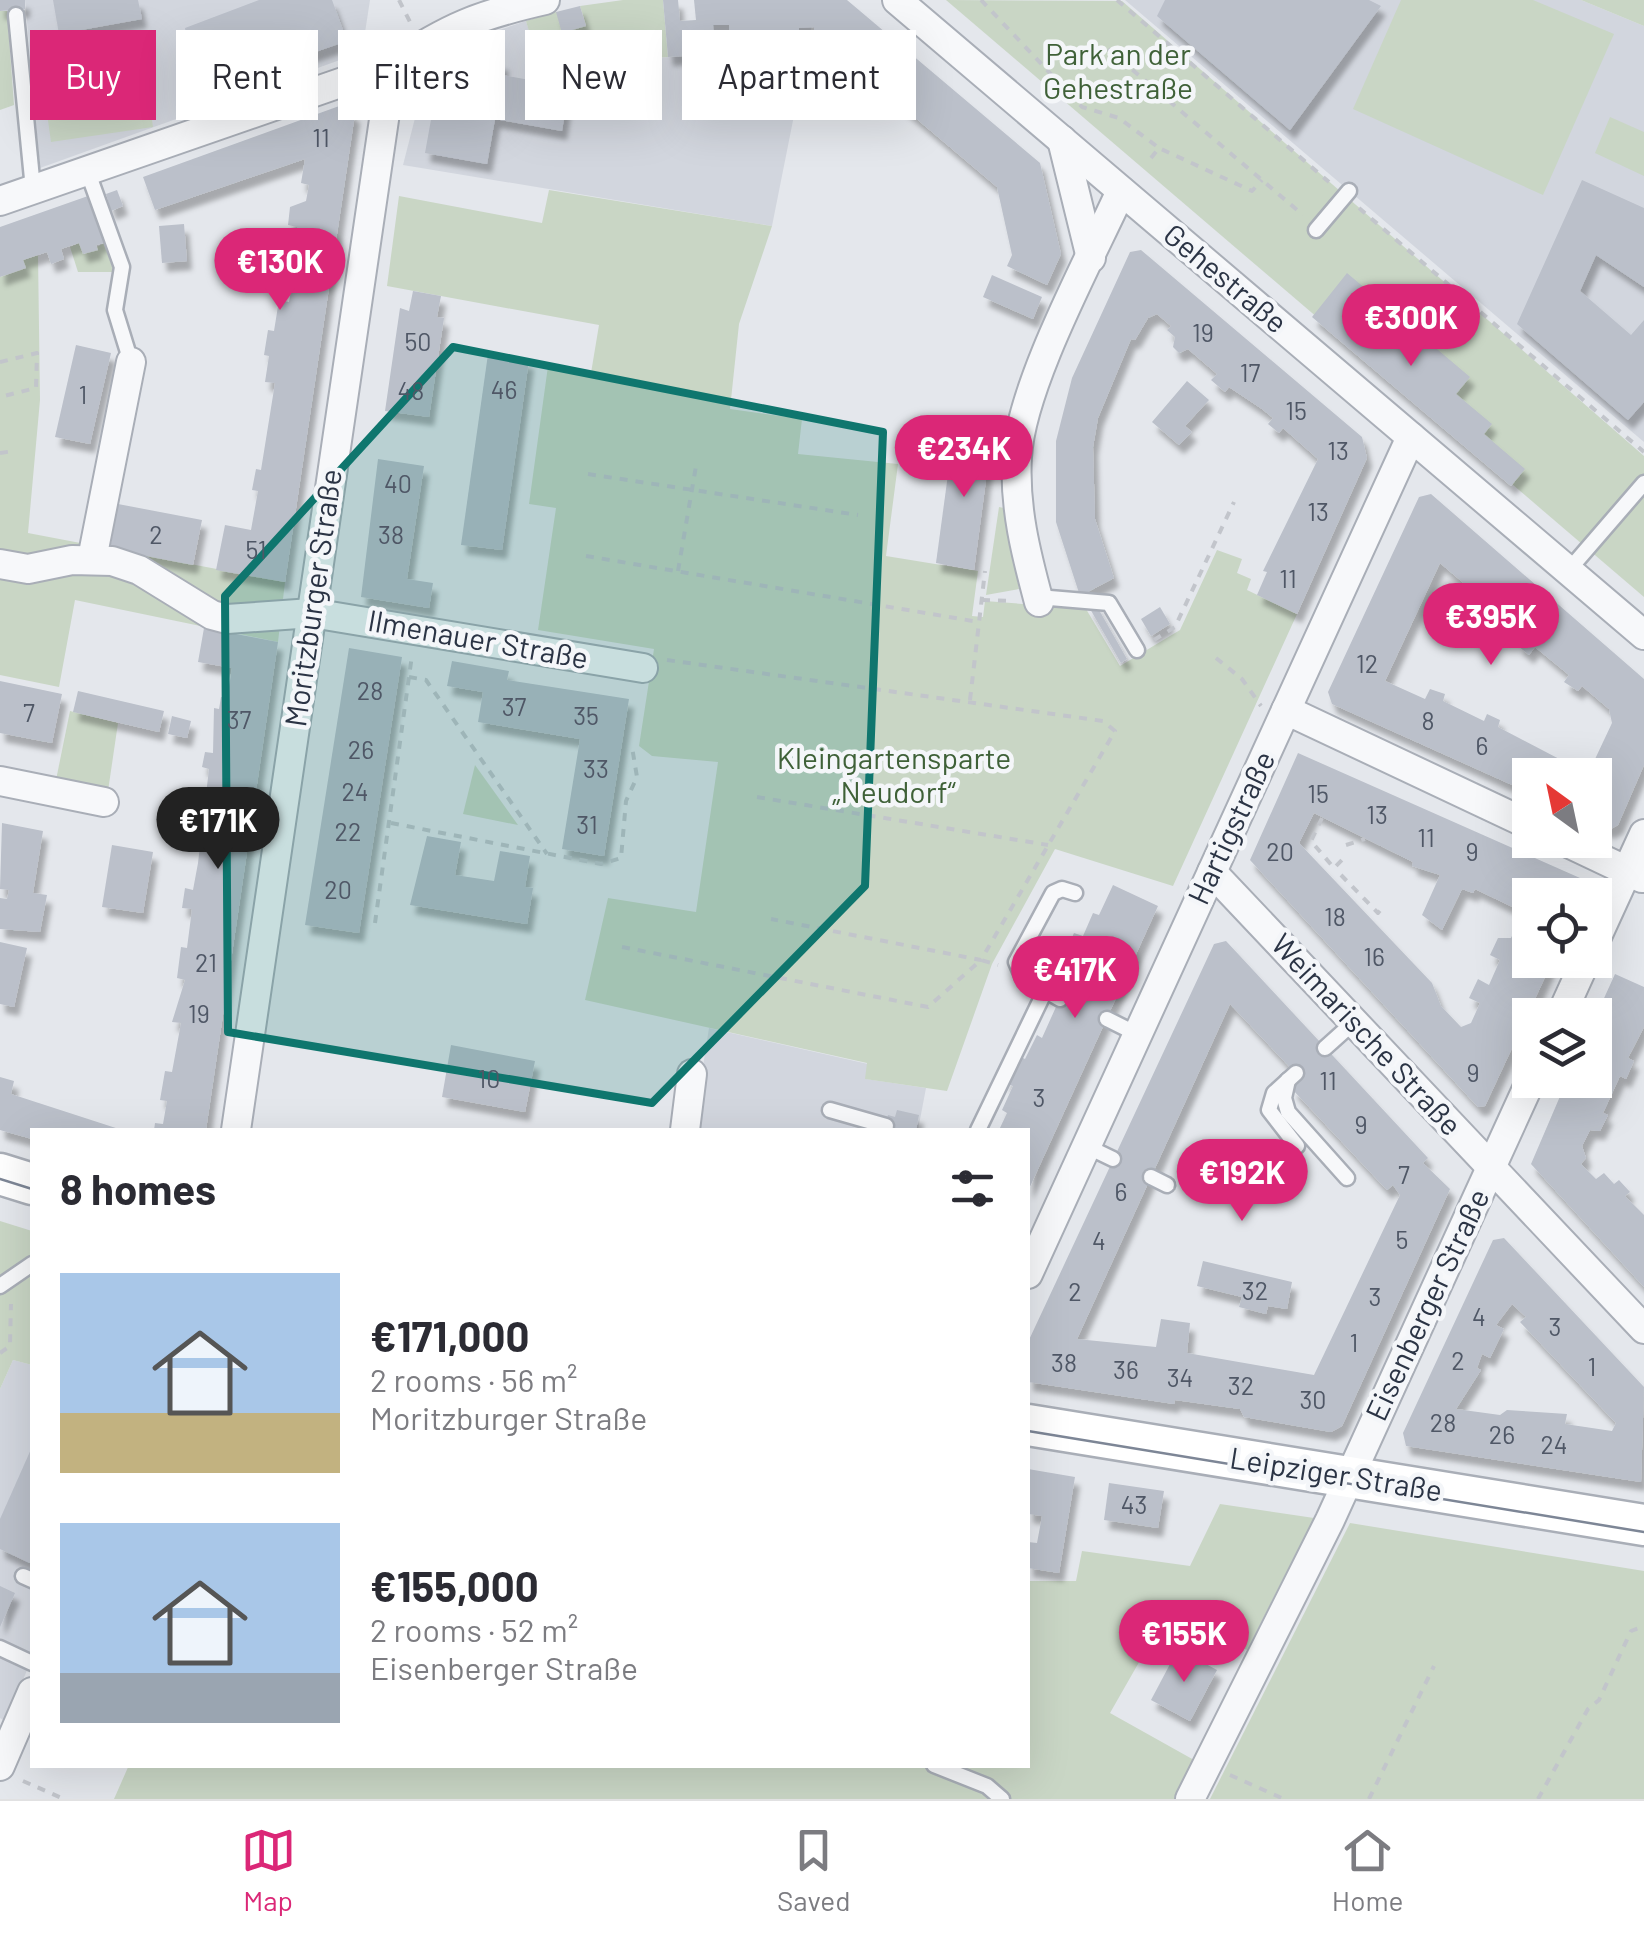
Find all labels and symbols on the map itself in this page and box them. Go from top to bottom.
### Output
park label: Park an der Gehestraße [1043,35,1193,105]
house number: 11 [312,122,330,152]
street label: Gehestraße [1157,215,1295,340]
pin: €130K [210,228,350,313]
pin: €300K [1341,284,1481,369]
house number: 19 [1192,317,1214,347]
house number: 50 [405,326,431,356]
house number: 17 [1240,357,1260,387]
house number: 46 [491,374,517,404]
house number: 48 [398,375,424,405]
house number: 1 [79,379,87,409]
house number: 15 [1285,395,1307,425]
pin: €234K [894,415,1034,500]
house number: 13 [1327,435,1349,465]
street label: Moritzburger Straße [276,467,348,729]
house number: 40 [384,468,412,498]
house number: 13 [1307,496,1329,526]
house number: 2 [149,519,163,549]
house number: 38 [378,519,404,549]
house number: 51 [246,534,266,564]
house number: 11 [1279,563,1297,593]
pin: €395K [1421,583,1561,668]
street label: Ilmenauer Straße [365,601,591,675]
house number: 12 [1356,648,1378,678]
house number: 28 [357,675,383,705]
house number: 37 [502,691,527,721]
house number: 7 [23,697,35,727]
house number: 35 [573,700,599,730]
house number: 37 [227,704,252,734]
house number: 8 [1421,705,1435,735]
house number: 6 [1476,730,1488,760]
house number: 26 [348,734,374,764]
park label: Kleingartensparte „Neudorf“ [777,739,1011,809]
street label: Hartigstraße [1179,745,1281,909]
house number: 33 [583,753,609,783]
north arrow [1512,758,1612,858]
house number: 24 [341,776,369,806]
house number: 15 [1307,778,1329,808]
pin: €171K [148,787,288,872]
house number: 13 [1366,799,1388,829]
house number: 31 [576,809,598,839]
house number: 22 [335,816,361,846]
house number: 11 [1417,822,1435,852]
house number: 20 [1266,836,1294,866]
house number: 9 [1465,836,1479,866]
house number: 20 [324,874,352,904]
house number: 18 [1324,901,1346,931]
street label: Weimarische Straße [1265,925,1470,1142]
pin: €417K [1005,936,1145,1021]
house number: 16 [1363,941,1385,971]
house number: 21 [195,947,217,977]
house number: 19 [188,998,210,1028]
house number: 9 [1466,1057,1480,1087]
house number: 10 [478,1063,500,1093]
house number: 11 [1319,1065,1337,1095]
house number: 3 [1033,1082,1045,1112]
house number: 9 [1354,1109,1368,1139]
pin: €192K [1172,1139,1312,1224]
house number: 7 [1398,1159,1410,1189]
house number: 6 [1115,1176,1127,1206]
street label: Eisenberger Straße [1357,1183,1496,1426]
house number: 5 [1396,1224,1408,1254]
house number: 4 [1092,1225,1106,1255]
house number: 32 [1242,1275,1268,1305]
house number: 2 [1068,1276,1082,1306]
house number: 3 [1369,1281,1381,1311]
house number: 4 [1472,1301,1486,1331]
house number: 3 [1549,1311,1561,1341]
house number: 1 [1350,1327,1358,1357]
house number: 2 [1451,1345,1465,1375]
house number: 38 [1051,1347,1077,1377]
house number: 1 [1588,1351,1596,1381]
house number: 36 [1113,1354,1139,1384]
house number: 34 [1167,1362,1193,1392]
house number: 32 [1228,1370,1254,1400]
house number: 30 [1299,1384,1327,1414]
house number: 28 [1430,1407,1456,1437]
house number: 26 [1489,1419,1515,1449]
house number: 24 [1540,1429,1568,1459]
street label: Leipziger Straße [1228,1438,1445,1508]
house number: 43 [1121,1489,1147,1519]
pin: €155K [1114,1600,1254,1685]

